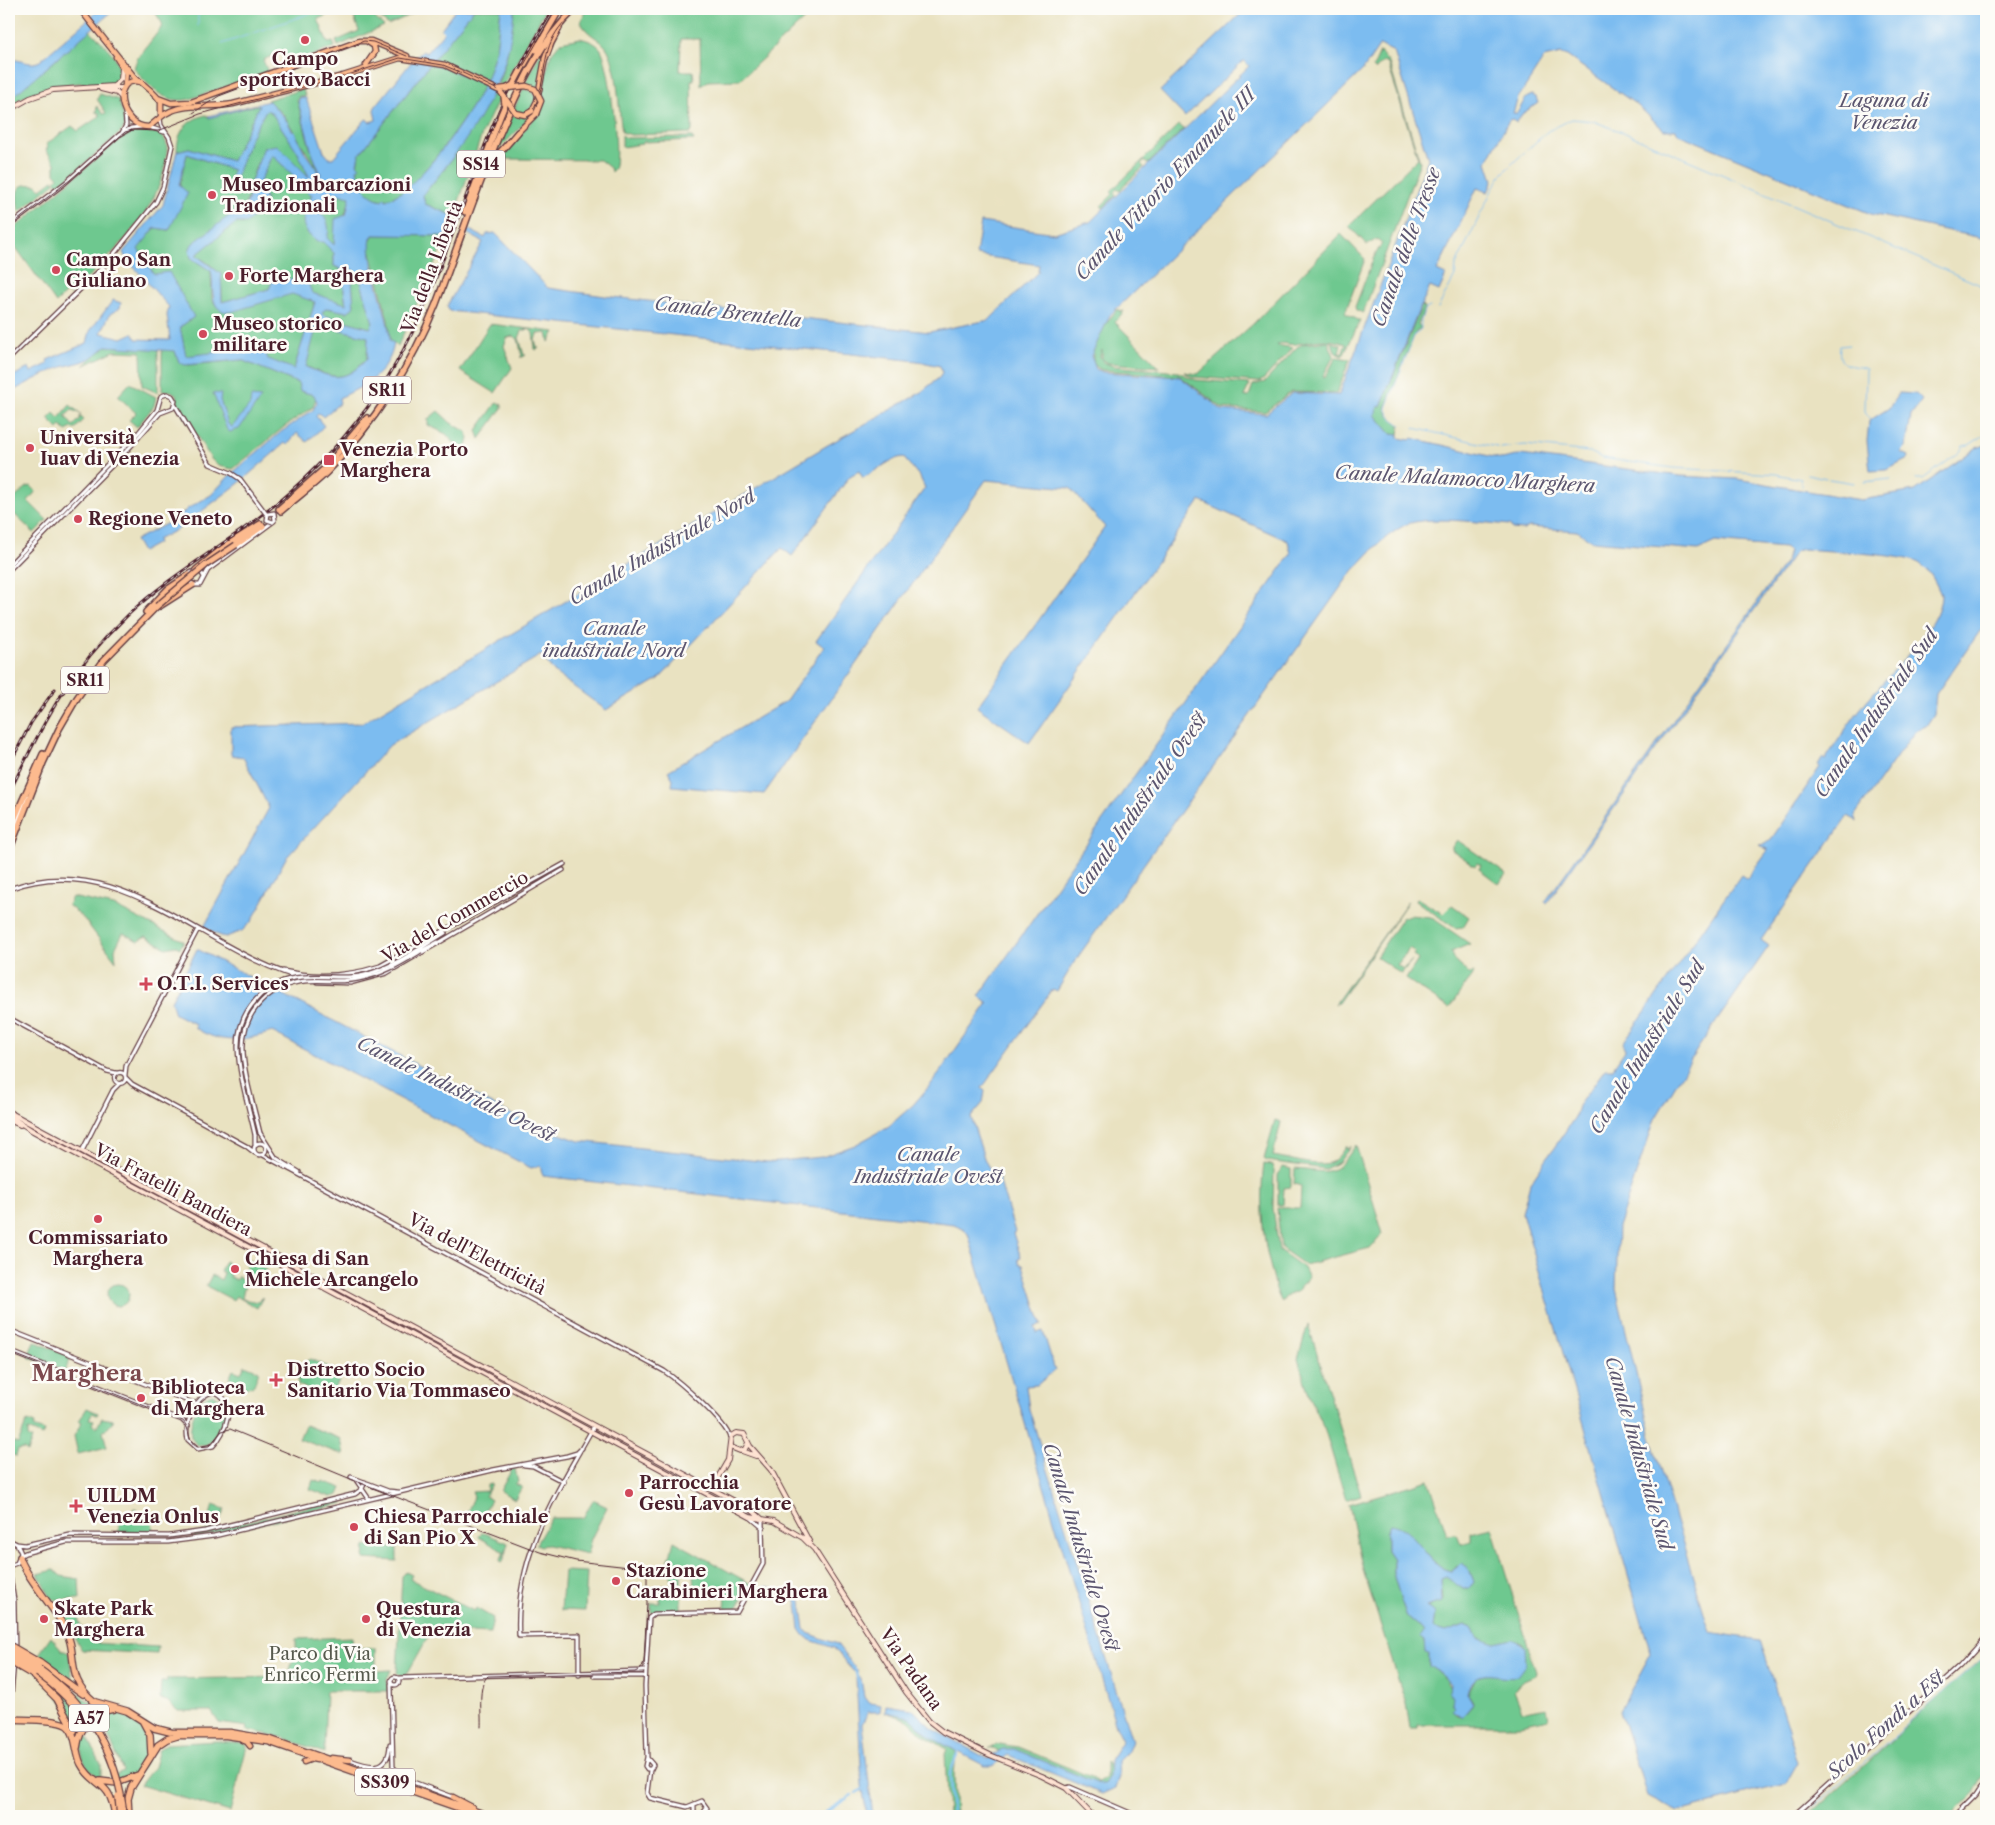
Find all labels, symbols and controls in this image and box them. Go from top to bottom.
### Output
marker: Campo sportivo Bacci [299,34,311,46]
place label: Campo sportivo Bacci [240,48,371,91]
water label: Canale Vittorio Emanuele III [1070,80,1263,285]
water label: Laguna di Venezia [1838,89,1930,134]
road number: SS14 [457,150,505,178]
water label: Canale delle Tresse [1366,163,1446,330]
place label: Museo Imbarcazioni Tradizionali [222,174,412,217]
marker: Museo Imbarcazioni Tradizionali [206,189,218,201]
street label: Via della Libertà [396,197,468,337]
place label: Campo San Giuliano [66,249,172,292]
marker: Campo San Giuliano [50,264,62,276]
place label: Forte Marghera [239,265,384,287]
marker: Forte Marghera [223,270,235,282]
water label: Canale Brentella [653,292,803,332]
place label: Museo storico militare [213,313,342,356]
marker: Museo storico militare [197,328,209,340]
road number: SR11 [363,376,411,404]
place label: Università Iuav di Venezia [40,427,180,470]
place label: Venezia Porto Marghera [339,439,468,482]
marker: Università Iuav di Venezia [24,442,36,454]
marker: Venezia Porto Marghera [322,453,336,467]
water label: Canale Malamocco Marghera [1334,461,1596,497]
water label: Canale Industriale Nord [565,483,761,610]
place label: Regione Veneto [88,508,232,530]
marker: Regione Veneto [72,513,84,525]
water label: Canale industriale Nord [543,617,687,662]
water label: Canale Industriale Sud [1809,623,1944,802]
road number: SR11 [61,666,109,694]
water label: Canale Industriale Ovest [1068,708,1212,899]
street label: Via del Commercio [377,866,532,968]
water label: Canale Industriale Sud [1584,955,1711,1138]
place label: O.T.I. Services [157,973,289,995]
marker: O.T.I. Services [139,977,153,991]
water label: Canale Industriale Ovest [353,1031,559,1147]
street label: Via Fratelli Bandiera [89,1139,256,1241]
water label: Canale Industriale Ovest [851,1143,1003,1188]
street label: Via dell'Elettricità [404,1208,550,1300]
marker: Commissariato Marghera [92,1213,104,1225]
place label: Commissariato Marghera [28,1227,168,1270]
place label: Chiesa di San Michele Arcangelo [245,1248,418,1291]
marker: Chiesa di San Michele Arcangelo [229,1263,241,1275]
water label: Canale Industriale Sud [1600,1354,1678,1554]
place label: Distretto Socio Sanitario Via Tommaseo [287,1359,511,1402]
district label: Marghera [32,1360,143,1387]
marker: Distretto Socio Sanitario Via Tommaseo [269,1373,283,1387]
place label: Biblioteca di Marghera [151,1377,265,1420]
marker: Biblioteca di Marghera [135,1392,147,1404]
water label: Canale Industriale Ovest [1038,1440,1124,1655]
place label: Parrocchia Gesù Lavoratore [639,1472,792,1515]
place label: UILDM Venezia Onlus [86,1485,219,1528]
marker: Parrocchia Gesù Lavoratore [623,1487,635,1499]
marker: UILDM Venezia Onlus [69,1499,83,1513]
place label: Chiesa Parrocchiale di San Pio X [364,1506,549,1549]
marker: Chiesa Parrocchiale di San Pio X [348,1521,360,1533]
place label: Stazione Carabinieri Marghera [626,1560,829,1603]
marker: Stazione Carabinieri Marghera [610,1575,622,1587]
place label: Skate Park Marghera [54,1598,154,1641]
place label: Questura di Venezia [376,1598,472,1641]
marker: Skate Park Marghera [38,1613,50,1625]
marker: Questura di Venezia [360,1613,372,1625]
street label: Via Padana [874,1623,948,1715]
park label: Parco di Via Enrico Fermi [264,1643,377,1686]
water label: Scolo Fondi a Est [1822,1666,1950,1784]
road number: A57 [69,1705,109,1732]
road number: SS309 [355,1768,415,1795]

